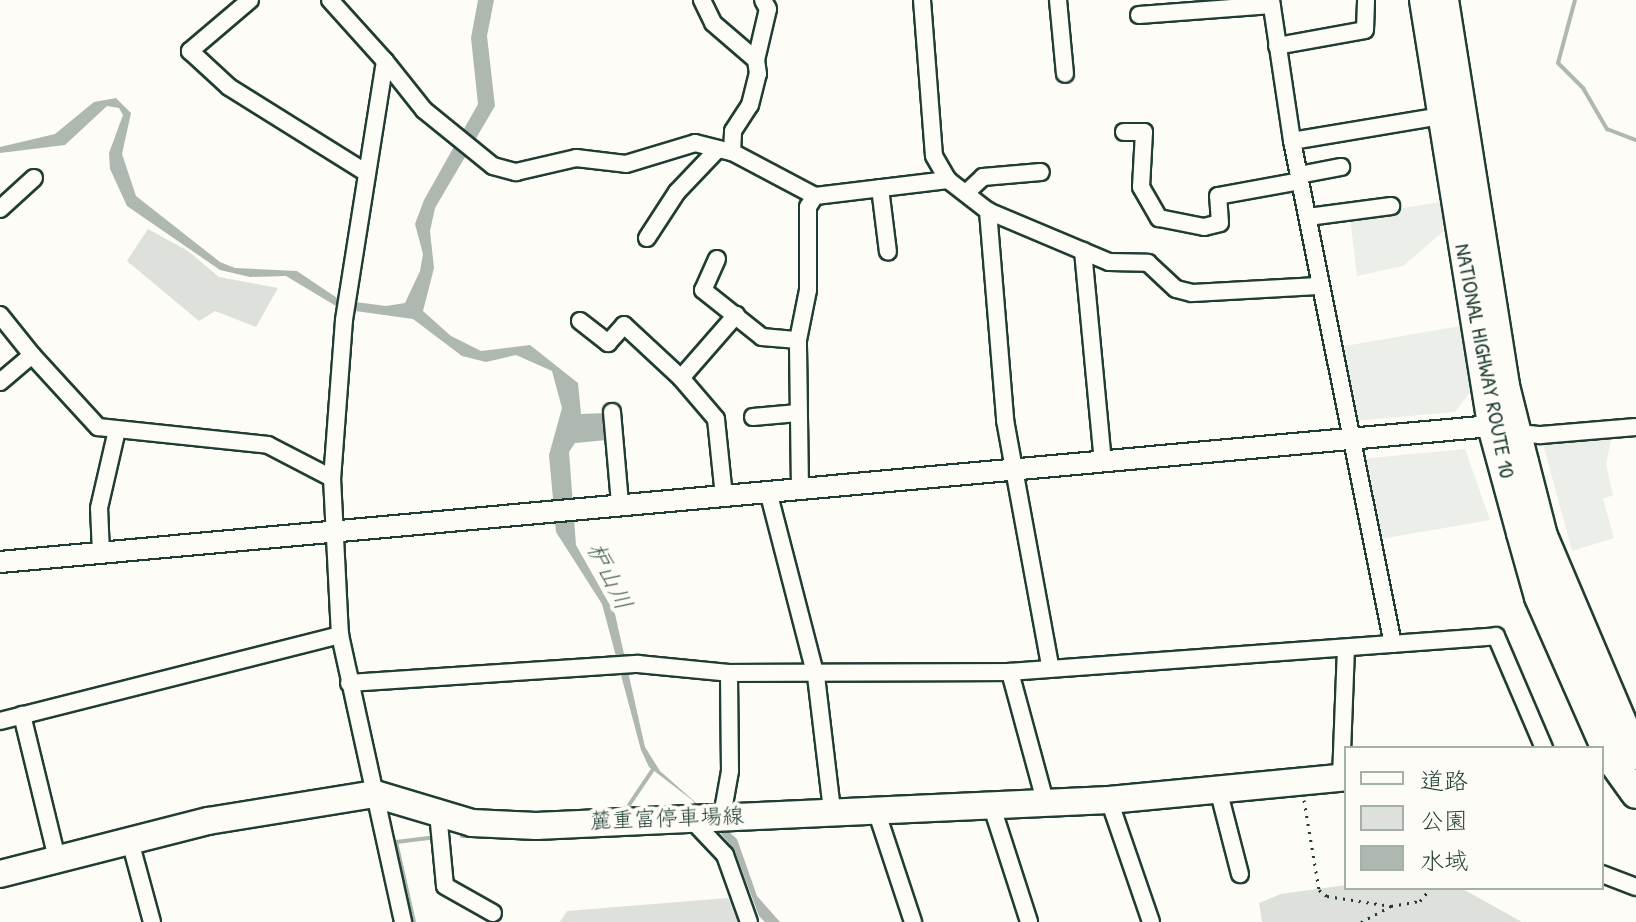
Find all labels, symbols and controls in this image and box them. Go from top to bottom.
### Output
street label: NATIONAL HIGHWAY ROUTE 10 [1449,241,1521,481]
water label: 枦山川 [581,537,639,615]
legend [1344,746,1604,890]
text: 道路 [1420,764,1468,796]
street label: 麓重富停車場線 [590,802,744,834]
text: 公園 [1420,804,1468,836]
text: 水域 [1420,844,1468,876]

